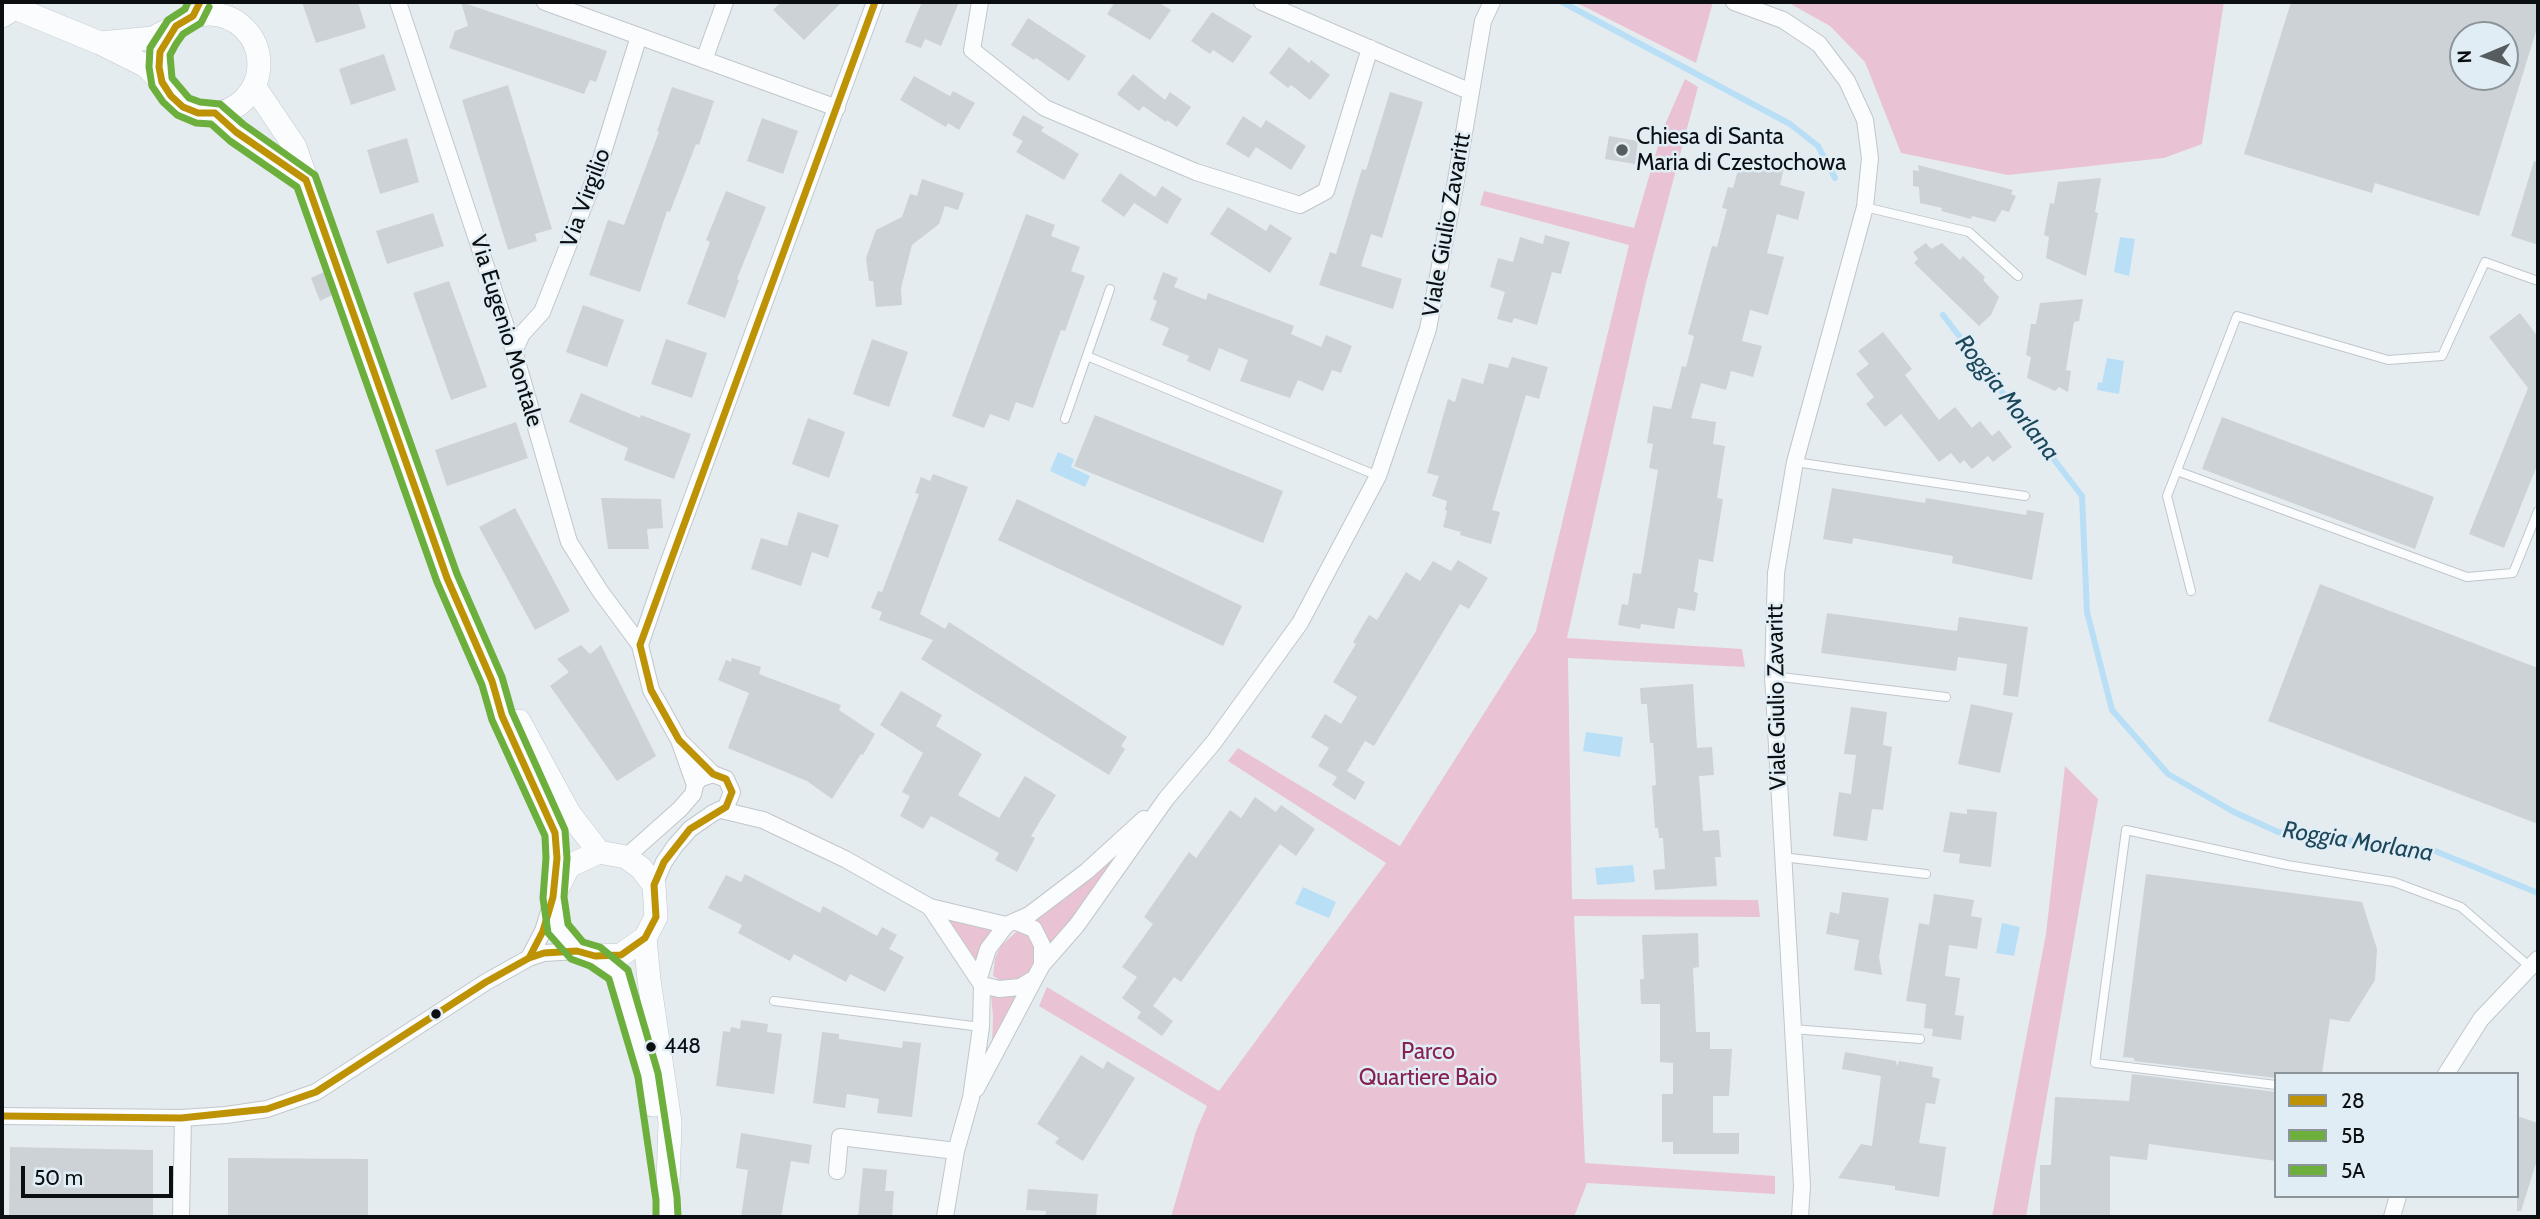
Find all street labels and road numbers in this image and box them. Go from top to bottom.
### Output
street label: Viale Giulio Zavaritt [1417,131,1477,319]
street label: Via Virgilio [555,145,617,251]
street label: Via Eugenio Montale [464,232,548,430]
street label: Viale Giulio Zavaritt [1762,604,1792,790]

